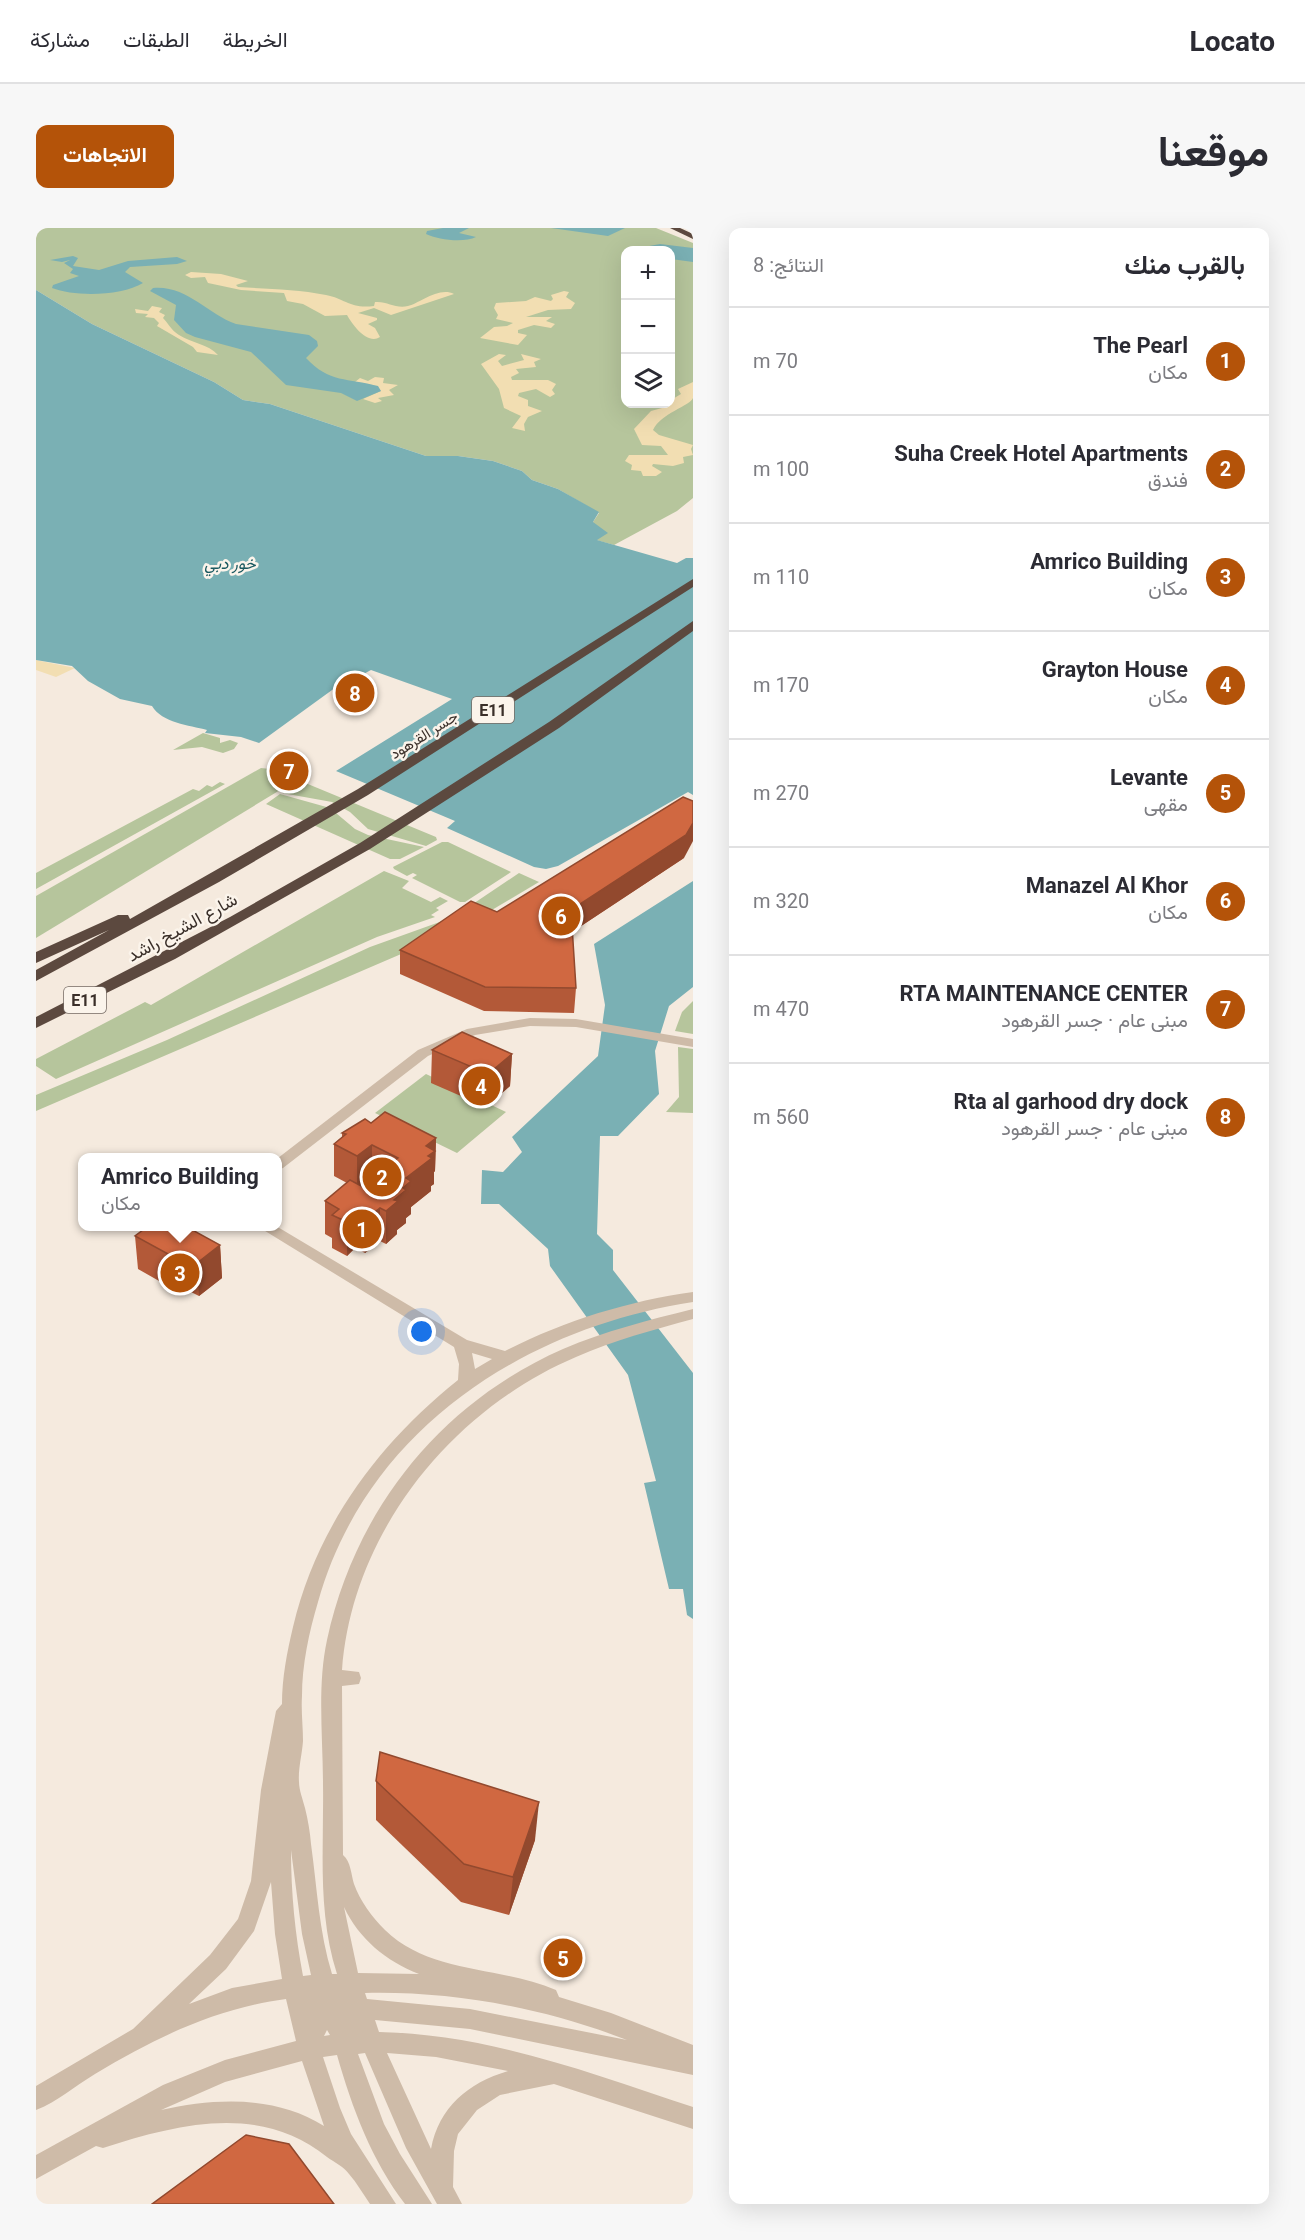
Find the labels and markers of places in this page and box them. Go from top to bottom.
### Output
pin: 8 [336,670,374,716]
pin: 7 [270,748,308,794]
pin: 6 [542,894,580,938]
pin: 4 [462,1064,500,1108]
pin: 2 [362,1154,402,1200]
pin: 1 [342,1206,382,1252]
pin: 3 [160,1250,200,1296]
pin: 5 [544,1936,582,1980]

